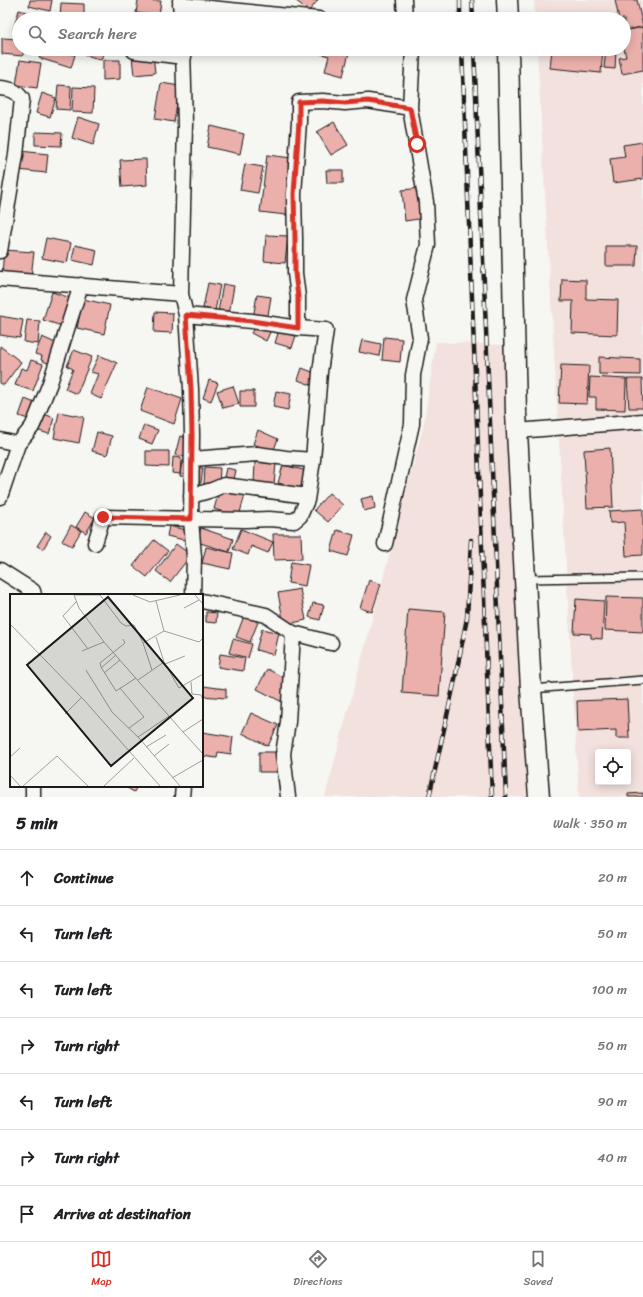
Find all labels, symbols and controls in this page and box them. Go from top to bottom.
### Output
search box [12,12,631,56]
text: Search here [58,21,137,47]
icon: search [26,23,48,45]
route start [408,135,426,153]
route end [94,508,112,526]
inset map [10,594,203,787]
map controls [595,749,631,785]
button: locate [595,749,631,785]
text: 5 min [16,808,58,838]
text: Walk · 350 m [553,812,627,835]
text: Continue [54,865,114,891]
text: 20 m [598,866,627,889]
icon: ahead [16,867,38,889]
text: Turn left [54,921,112,947]
text: 50 m [597,922,627,945]
icon: left [16,923,38,945]
text: Turn left [54,977,112,1003]
text: 100 m [592,978,627,1001]
icon: left [16,979,38,1001]
text: Turn right [54,1033,119,1059]
text: 50 m [597,1034,627,1057]
icon: right [16,1035,38,1057]
text: Turn left [54,1089,112,1115]
text: 90 m [597,1090,627,1113]
icon: left [16,1091,38,1113]
text: Turn right [54,1145,119,1171]
text: 40 m [597,1146,627,1169]
icon: right [16,1147,38,1169]
text: Arrive at destination [54,1201,191,1227]
icon: arrive [16,1203,38,1225]
tab: Map [90,1248,112,1291]
tab: Directions [293,1248,343,1291]
tab: Saved [524,1248,553,1291]

